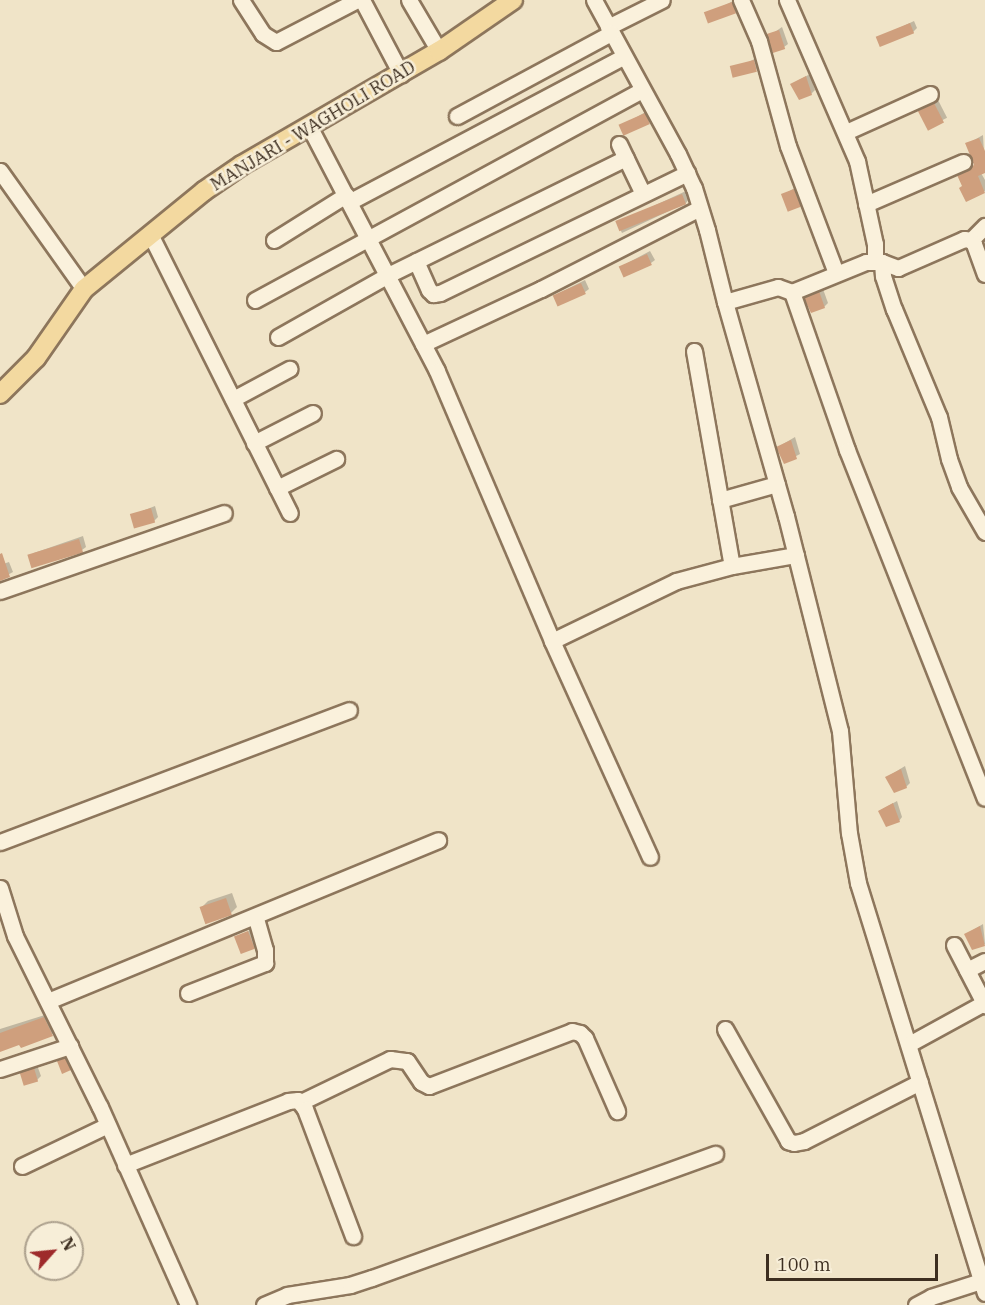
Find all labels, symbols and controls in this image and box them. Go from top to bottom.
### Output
street label: MANJARI - WAGHOLI ROAD [207,56,419,196]
north arrow [24,1221,84,1281]
text: N [56,1234,80,1254]
scale bar [769,1242,942,1280]
text: 100 m [777,1253,831,1276]

